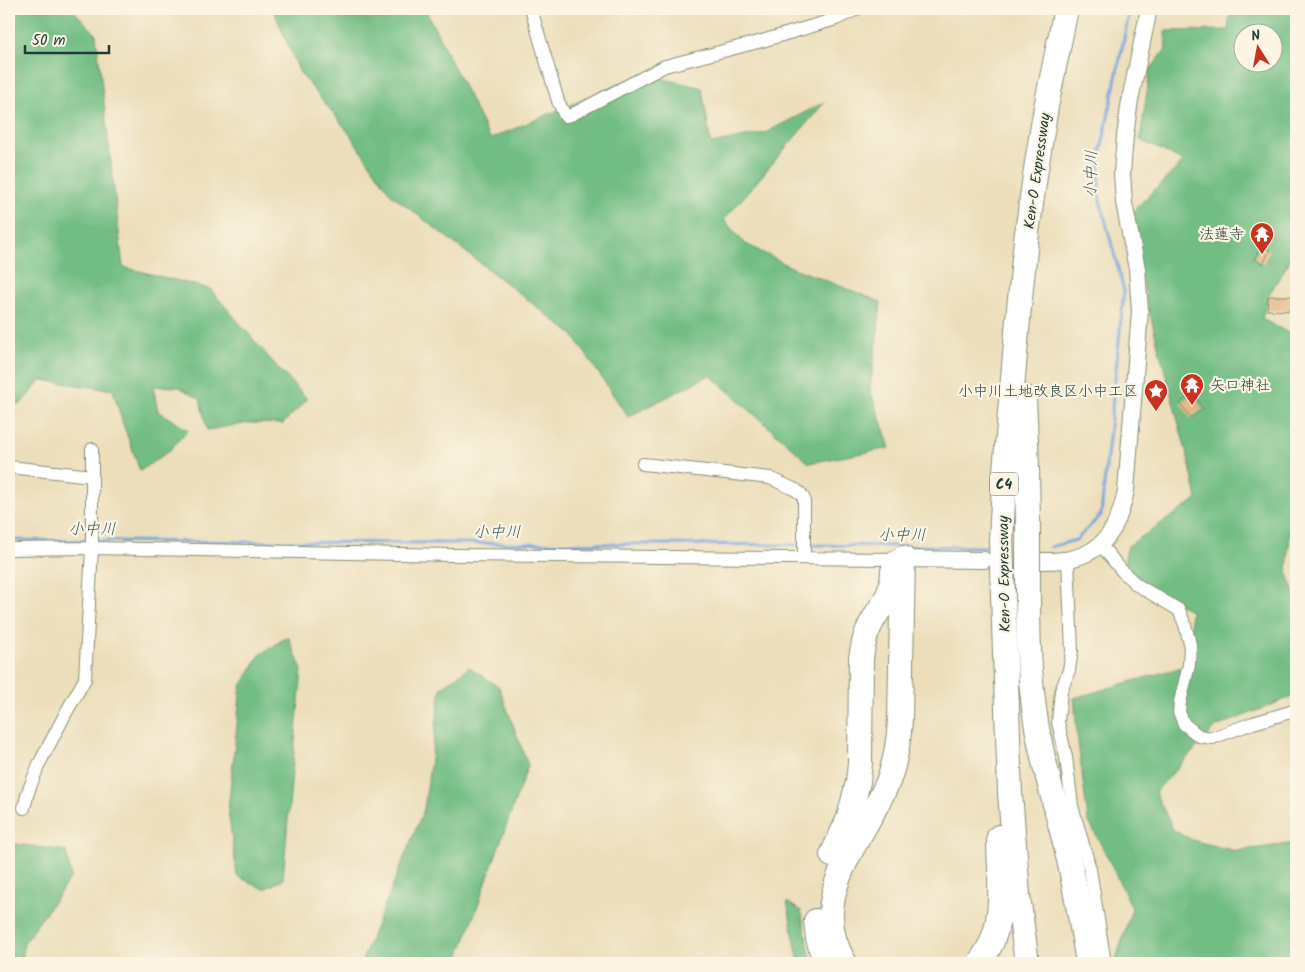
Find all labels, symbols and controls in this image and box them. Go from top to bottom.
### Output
scale bar [25,22,109,54]
north arrow [1232,22,1282,72]
text: N [1249,25,1262,48]
text: 50 m [32,29,66,53]
street label: Ken-O Expressway [1018,111,1058,231]
water label: 小中川 [1079,150,1104,198]
temple icon: 法蓮寺 [1249,221,1275,255]
place label: 法蓮寺 [1199,223,1244,247]
temple icon: 矢口神社 [1179,372,1205,406]
place label: 矢口神社 [1210,374,1270,398]
place icon: 小中川土地改良区小中工区 [1143,378,1169,412]
place label: 小中川土地改良区小中工区 [958,380,1138,404]
road number: C4 [990,472,1018,496]
street label: Ken-O Expressway [992,514,1018,633]
water label: 小中川 [68,517,116,542]
water label: 小中川 [473,520,521,545]
water label: 小中川 [878,523,926,548]

